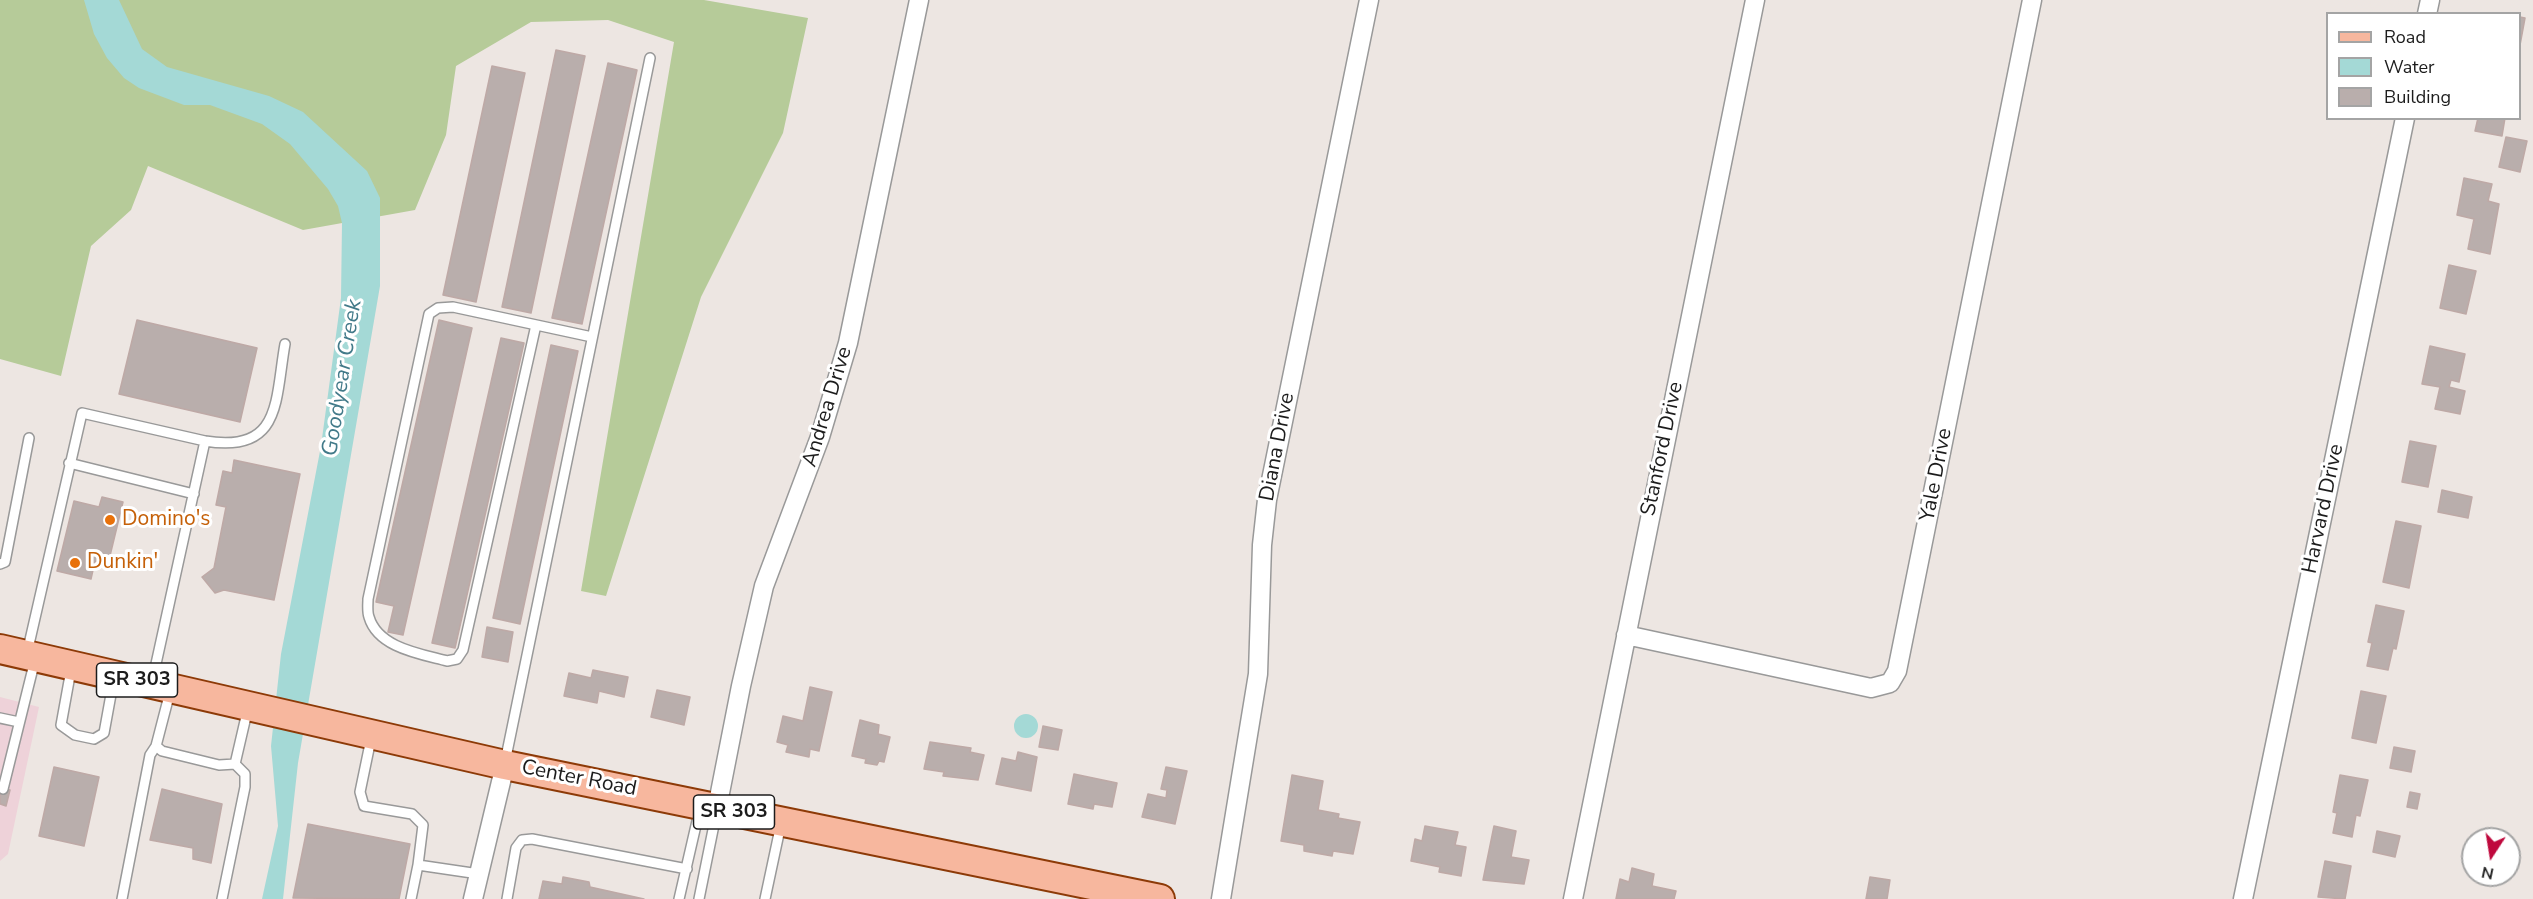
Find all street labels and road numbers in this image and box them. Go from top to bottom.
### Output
street label: Andrea Drive [798,344,858,470]
street label: Stanford Drive [1636,380,1690,518]
street label: Diana Drive [1255,391,1301,503]
street label: Yale Drive [1916,426,1958,524]
street label: Harvard Drive [2298,442,2350,576]
road number: SR 303 [96,663,178,697]
street label: Center Road [519,755,639,803]
road number: SR 303 [694,795,774,829]

